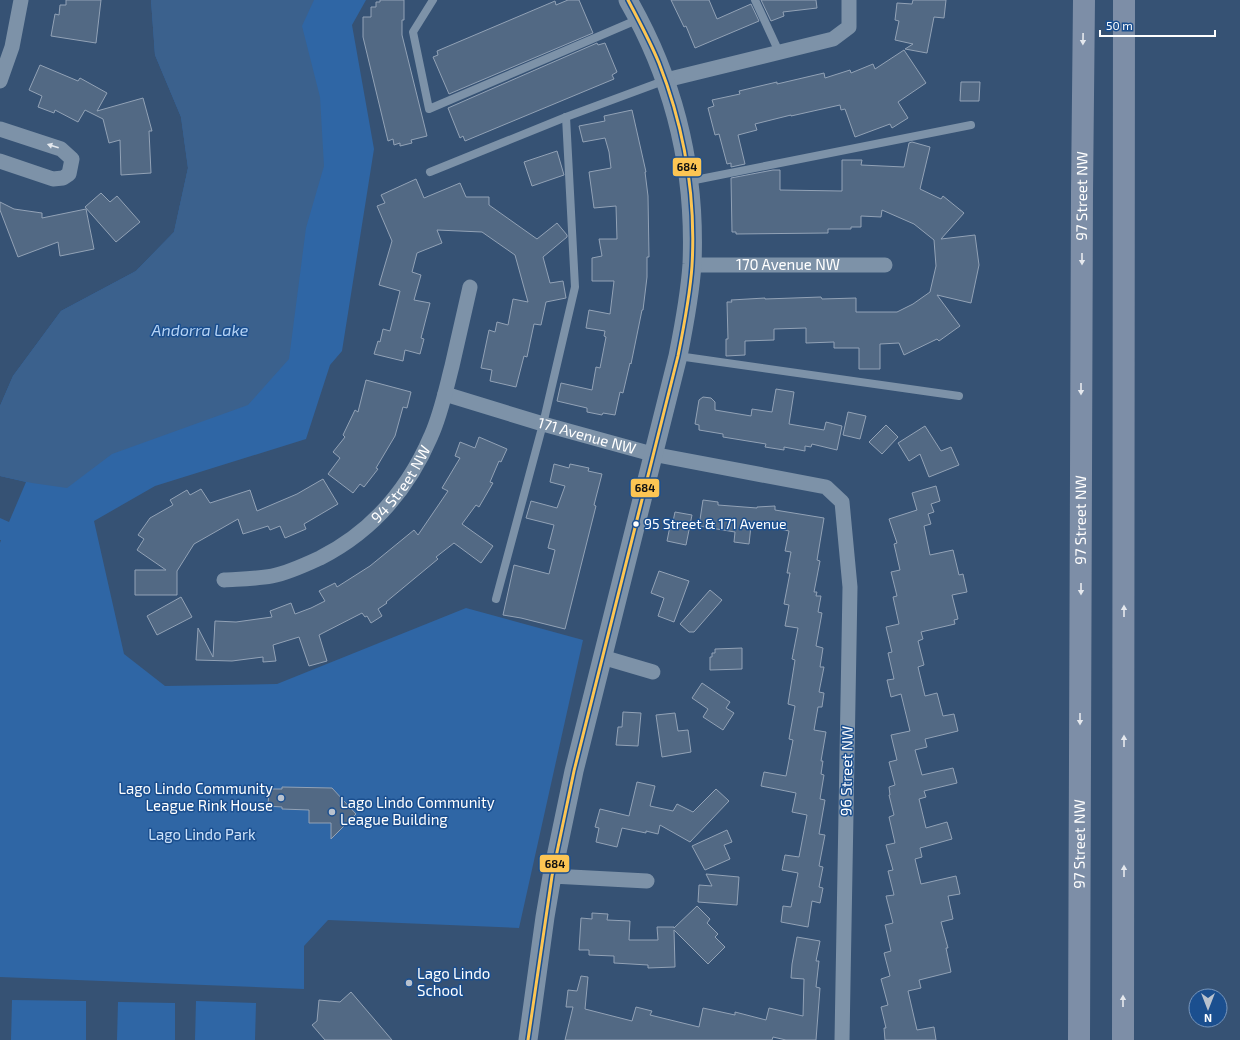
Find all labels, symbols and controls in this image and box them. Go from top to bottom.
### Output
scale bar [1100,12,1215,38]
text: 50 m [1106,18,1133,32]
one-way arrow [1080,33,1086,46]
one-way arrow [47,143,59,149]
street label: 97 Street NW [1072,151,1090,241]
line badge: 684 [672,157,702,177]
text: 684 [677,160,697,173]
one-way arrow [1079,253,1085,266]
street label: 170 Avenue NW [736,255,840,273]
water label: Andorra Lake [151,320,249,339]
one-way arrow [1078,383,1084,396]
street label: 171 Avenue NW [536,413,638,457]
street label: 94 Street NW [367,442,433,526]
street label: 97 Street NW [1071,475,1089,565]
line badge: 684 [630,478,660,498]
text: 684 [635,481,655,494]
place label: 95 Street & 171 Avenue [644,515,787,532]
marker: 95 Street & 171 Avenue [631,519,641,529]
one-way arrow [1078,583,1084,596]
one-way arrow [1121,604,1127,617]
one-way arrow [1077,713,1083,726]
street label: 96 Street NW [836,726,856,816]
one-way arrow [1121,734,1127,747]
place label: Lago Lindo Community League Rink House [118,779,273,814]
marker: Lago Lindo Community League Rink House [276,793,286,803]
place label: Lago Lindo Community League Building [340,793,495,828]
street label: 97 Street NW [1070,799,1088,889]
marker: Lago Lindo Community League Building [327,807,337,817]
park label: Lago Lindo Park [148,825,256,843]
line badge: 684 [539,854,570,873]
text: 684 [545,857,565,870]
one-way arrow [1121,864,1127,877]
place label: Lago Lindo School [417,964,490,999]
marker: Lago Lindo School [404,978,414,988]
north arrow [1188,988,1228,1028]
one-way arrow [1120,994,1126,1007]
text: N [1204,1012,1212,1025]

